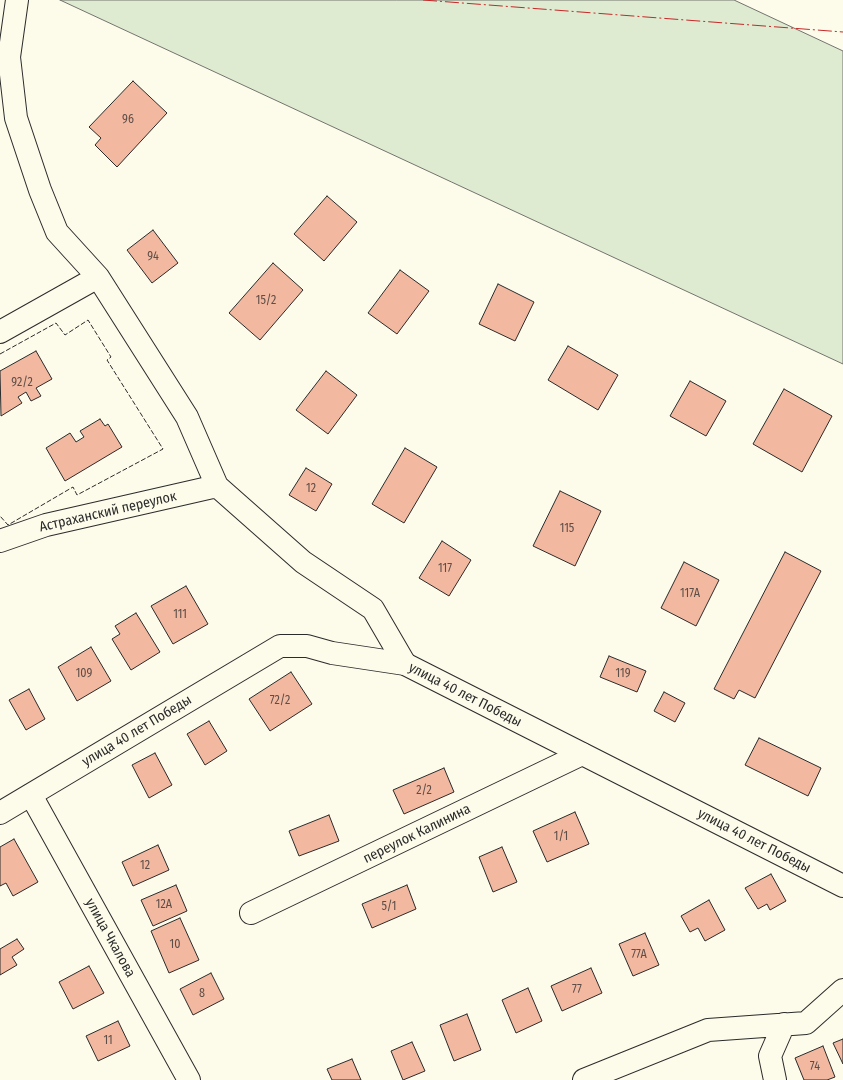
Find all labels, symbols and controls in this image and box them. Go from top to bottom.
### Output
house number: 96 [122,113,134,127]
house number: 94 [147,250,159,264]
house number: 15/2 [256,294,276,308]
house number: 92/2 [11,376,33,390]
house number: 12 [306,482,316,496]
street label: Астраханский переулок [38,488,178,536]
house number: 115 [560,522,574,536]
house number: 117 [438,562,452,576]
house number: 117А [680,587,700,601]
house number: 111 [173,608,187,622]
street label: улица 40 лет Победы [406,659,524,731]
house number: 109 [76,667,92,681]
house number: 119 [615,667,631,681]
street label: улица 40 лет Победы [79,692,195,770]
house number: 72/2 [270,694,290,708]
house number: 2/2 [416,784,432,798]
street label: переулок Калинина [361,801,473,867]
street label: улица 40 лет Победы [695,805,813,877]
house number: 1/1 [554,830,568,844]
house number: 12 [140,859,150,873]
street label: улица Чкалова [81,896,139,980]
house number: 12А [156,898,172,912]
house number: 5/1 [382,900,396,914]
house number: 10 [170,938,180,952]
house number: 77А [631,948,647,962]
house number: 77 [572,983,582,997]
house number: 8 [199,987,205,1001]
house number: 11 [103,1034,113,1048]
house number: 74 [810,1060,820,1074]

